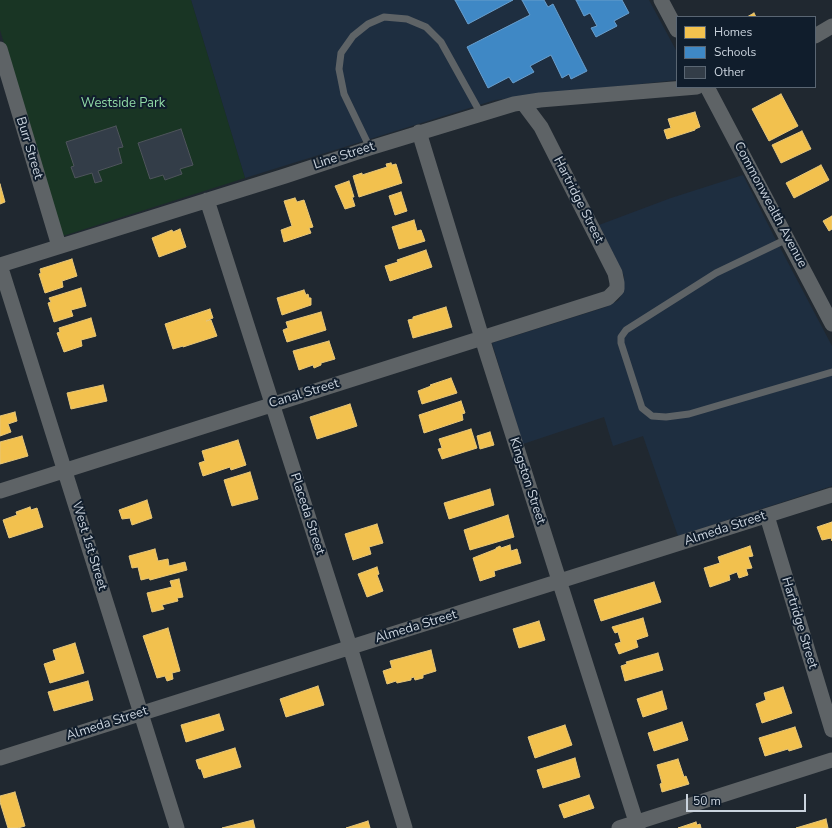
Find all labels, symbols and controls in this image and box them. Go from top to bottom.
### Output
legend [676,16,816,88]
text: Homes [714,24,752,40]
text: Schools [714,44,756,60]
text: Other [714,64,745,80]
park label: Westside Park [81,96,165,112]
street label: Burr Street [12,115,46,181]
street label: Line Street [312,139,376,173]
street label: Commonwealth Avenue [730,139,810,271]
street label: Hartridge Street [550,154,606,246]
street label: Canal Street [267,376,341,412]
street label: Kingston Street [506,436,548,526]
street label: Placeda Street [286,471,328,557]
street label: West 1st Street [68,500,110,592]
street label: Almeda Street [682,509,768,549]
street label: Hartridge Street [778,575,820,671]
street label: Almeda Street [373,607,459,647]
street label: Almeda Street [64,704,150,744]
scale bar [688,786,808,812]
text: 50 m [693,793,721,809]

